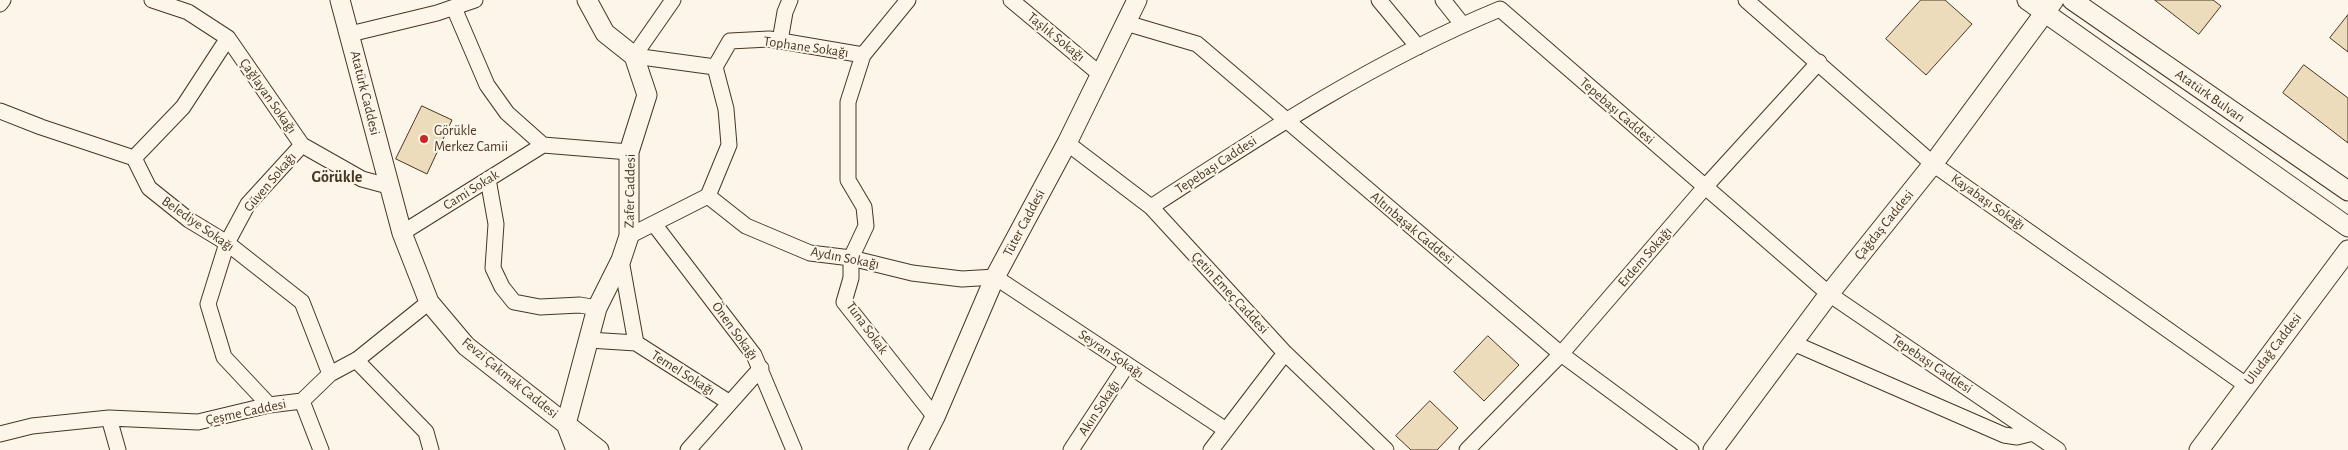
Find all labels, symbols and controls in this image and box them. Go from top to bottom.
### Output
street label: Taşlık Sokağı [1024,9,1088,65]
street label: Tophane Sokağı [762,33,850,61]
street label: Atatürk Caddesi [346,49,384,137]
street label: Çağlayan Sokağı [236,55,300,137]
street label: Atatürk Bulvarı [2172,66,2248,126]
street label: Tepebaşı Caddesi [1576,74,1658,148]
place label: Görükle Merkez Camii [434,123,508,156]
street label: Tepebaşı Caddesi [1172,132,1260,198]
marker: Görükle Merkez Camii [418,133,430,145]
street label: Güven Sokağı [240,149,300,215]
street label: Zafer Caddesi [621,154,639,228]
street label: Cami Sokak [440,166,502,214]
district label: Görükle [312,167,362,187]
street label: Kayabaşı Sokağı [1948,170,2028,234]
street label: Tüter Caddesi [999,186,1049,260]
street label: Çağdaş Caddesi [1851,187,1917,263]
street label: Altınbaşak Caddesi [1367,188,1457,268]
street label: Belediye Sokağı [158,193,238,255]
street label: Erdem Sokağı [1614,223,1676,291]
street label: Aydın Sokağı [809,243,881,273]
street label: Çetin Emeç Caddesi [1188,248,1272,338]
street label: Tuna Sokak [842,298,892,358]
street label: Önen Sokağı [708,299,762,363]
street label: Uludağ Caddesi [2241,310,2305,388]
street label: Seyran Sokağı [1075,326,1147,382]
street label: Tepebaşı Caddesi [1888,331,1976,397]
street label: Fevzi Çakmak Caddesi [458,334,562,422]
street label: Temel Sokağı [648,347,718,399]
street label: Akın Sokağı [1075,377,1123,439]
street label: Çeşme Caddesi [204,395,288,429]

